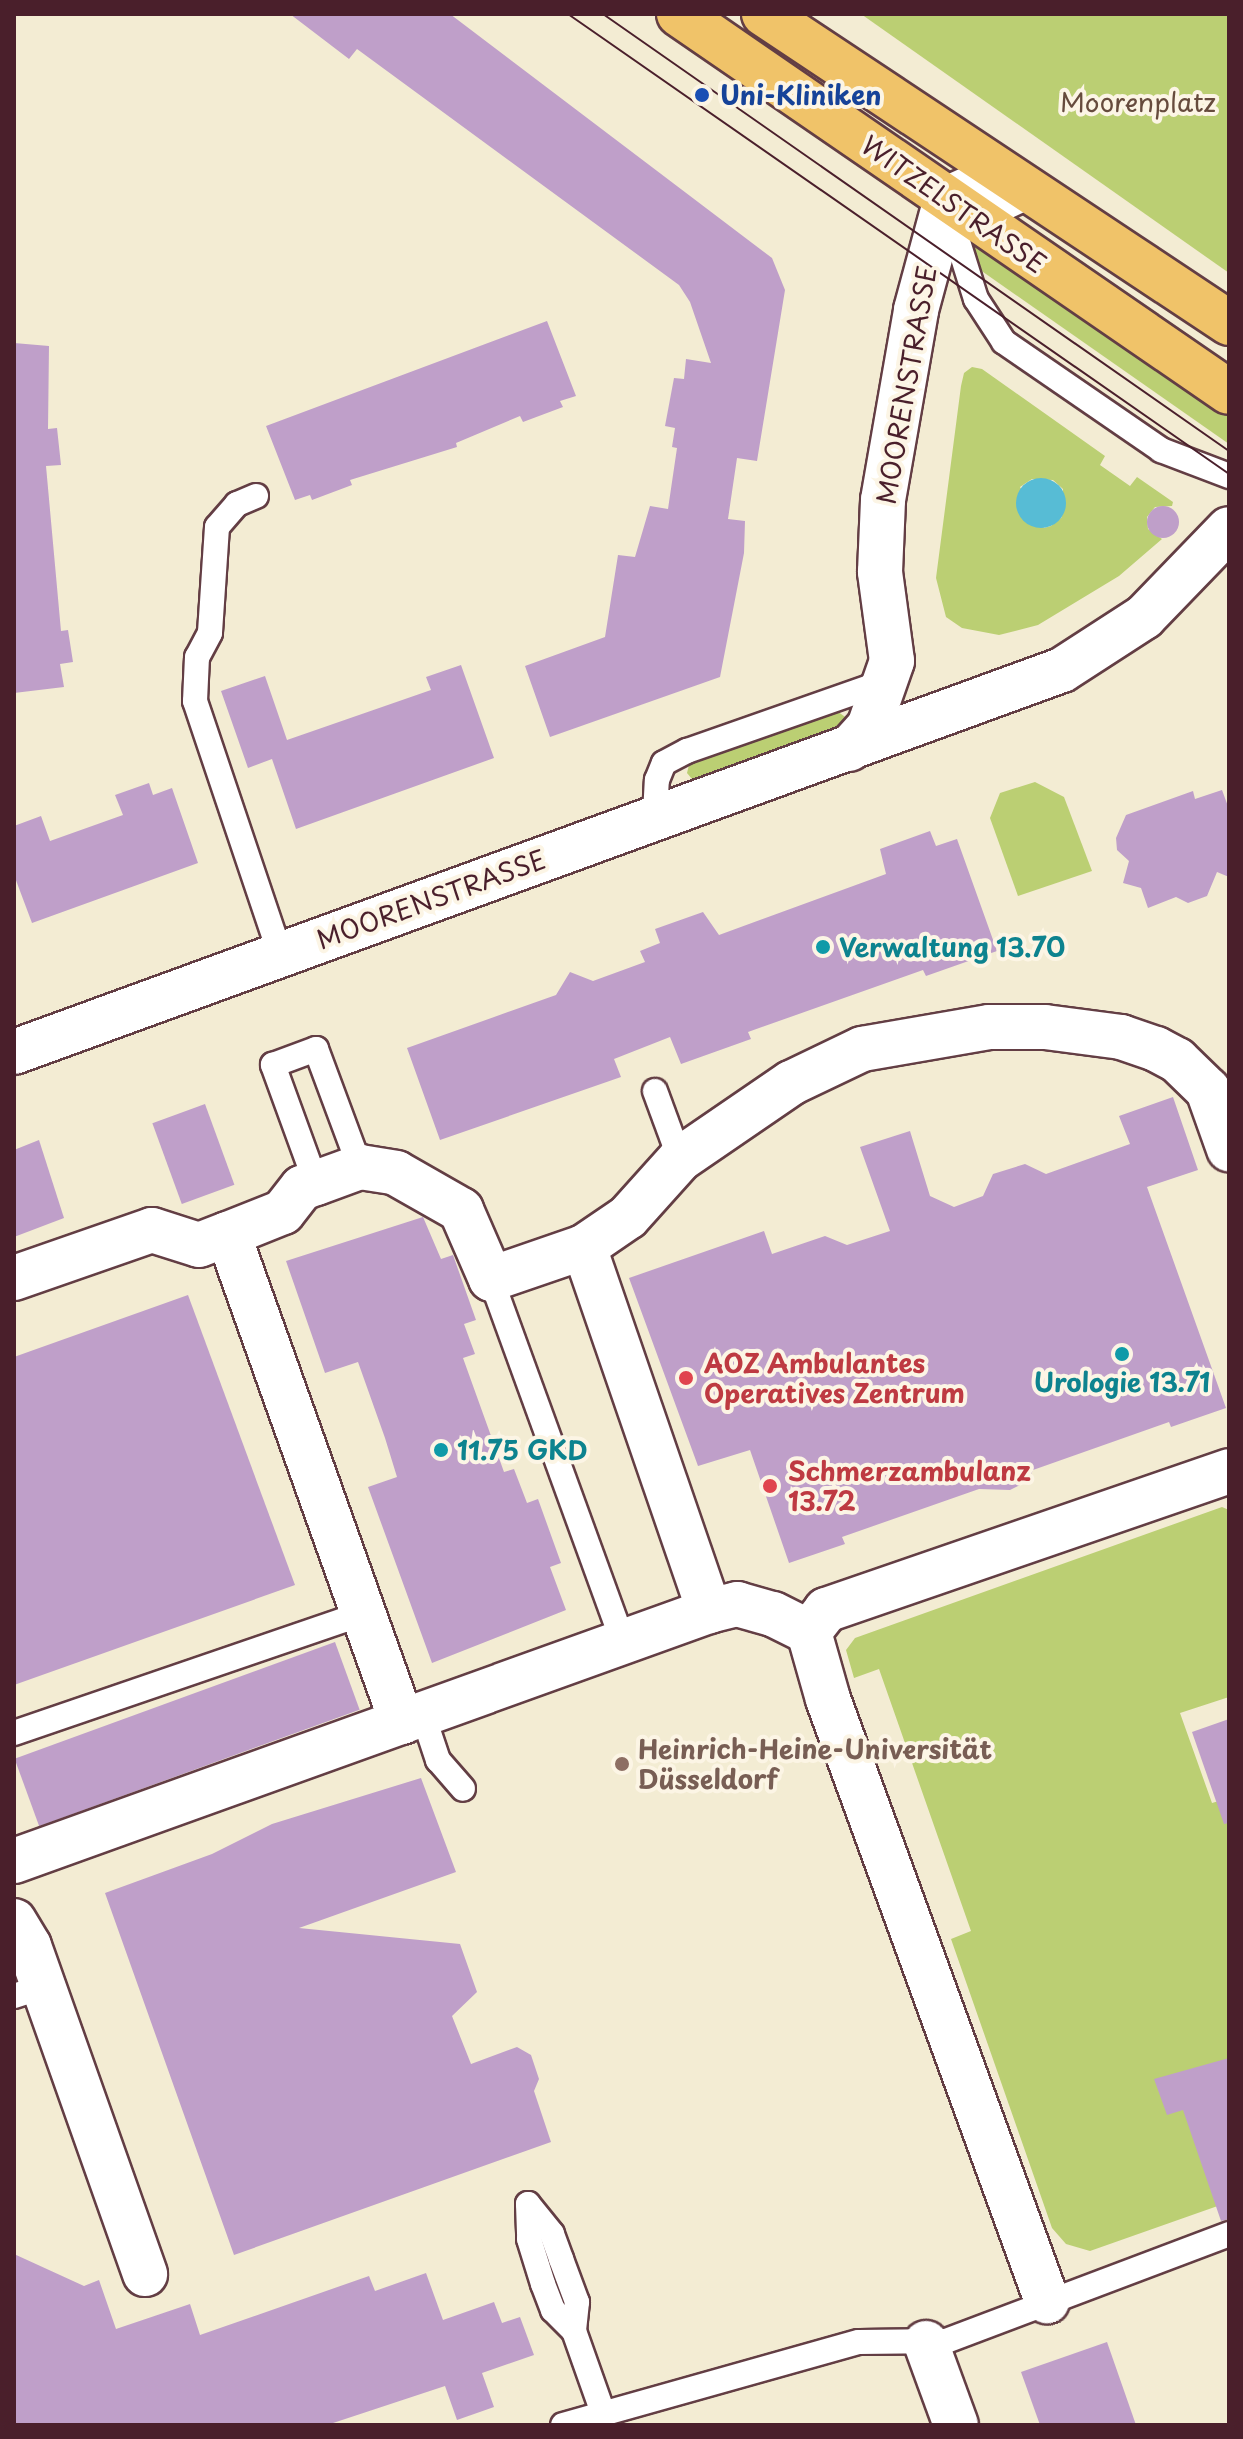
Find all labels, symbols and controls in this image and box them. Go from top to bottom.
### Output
place label: Uni-Kliniken [720,79,881,111]
marker: Uni-Kliniken [691,84,713,106]
park label: Moorenplatz [1060,86,1216,118]
street label: WITZELSTRASSE [856,129,1052,279]
street label: MOORENSTRASSE [870,263,942,507]
street label: MOORENSTRASSE [312,843,550,955]
place label: Verwaltung 13.70 [839,931,1066,963]
marker: Verwaltung 13.70 [814,938,832,956]
marker: Urologie 13.71 [1113,1345,1131,1363]
place label: AOZ Ambulantes Operatives Zentrum [704,1347,967,1408]
place label: Urologie 13.71 [1033,1366,1211,1398]
marker: AOZ Ambulantes Operatives Zentrum [675,1367,697,1389]
place label: 11.75 GKD [457,1434,588,1466]
marker: 11.75 GKD [432,1441,450,1459]
place label: Schmerzambulanz 13.72 [788,1455,1031,1516]
marker: Schmerzambulanz 13.72 [759,1475,781,1497]
place label: Heinrich-Heine-Universität Düsseldorf [638,1733,992,1794]
marker: Heinrich-Heine-Universität Düsseldorf [613,1755,631,1773]

